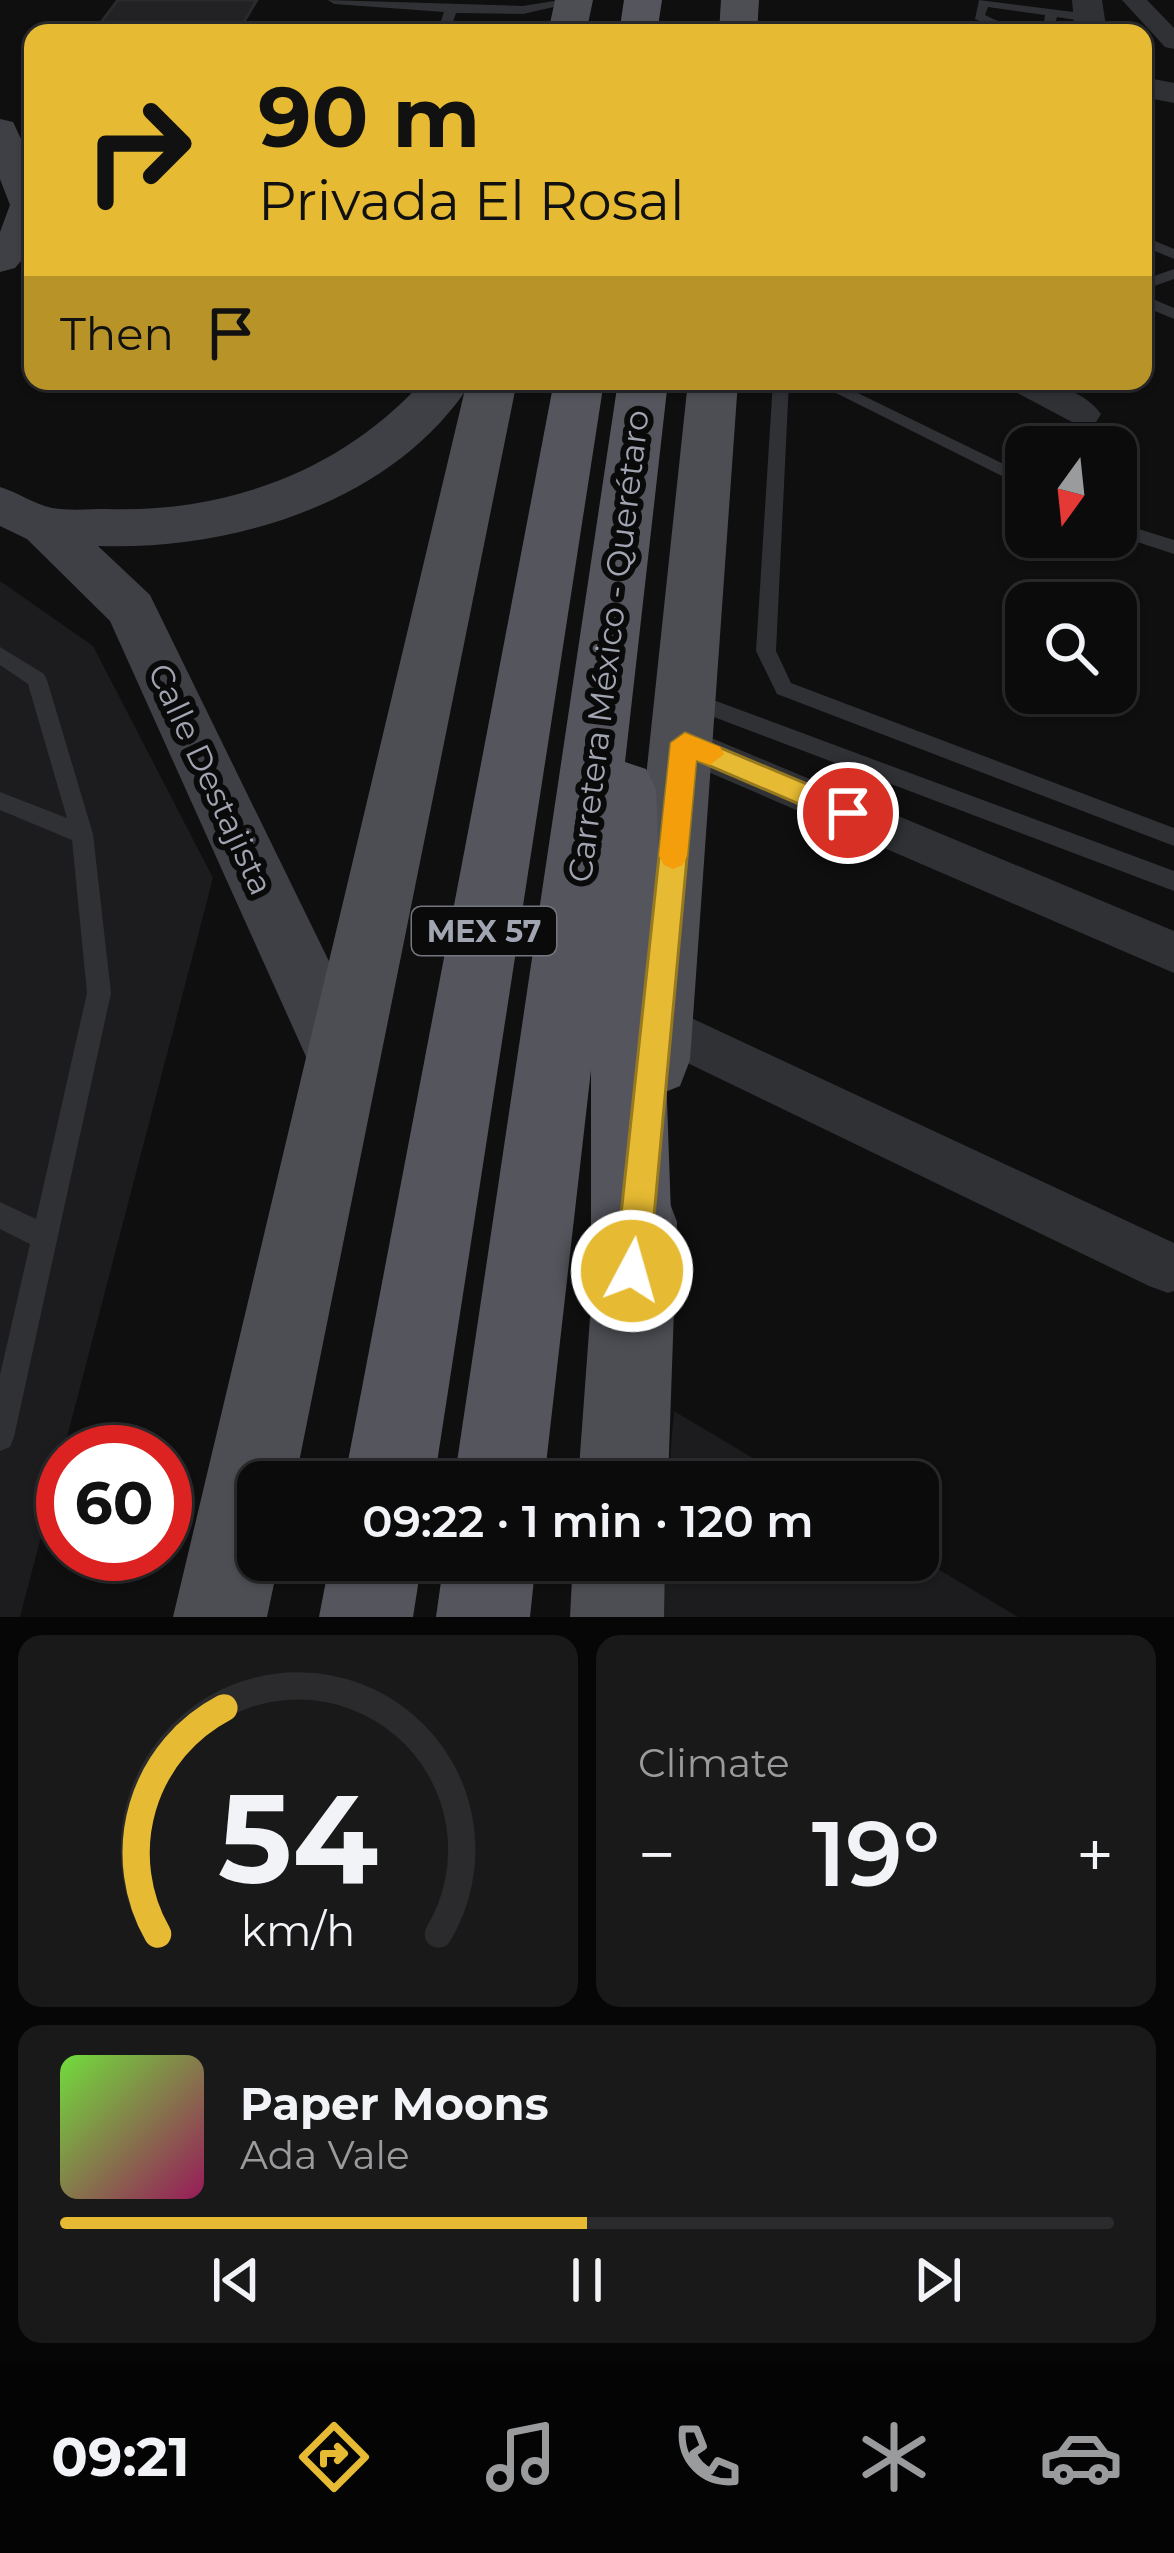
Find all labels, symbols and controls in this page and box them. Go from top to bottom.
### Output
text: 90 m [258,66,480,168]
icon: right [60,72,216,228]
text: Privada El Rosal [258,168,684,234]
icon: arrive [198,300,264,366]
text: Then [60,306,174,361]
street label: Carretera México - Querétaro [559,408,657,884]
north arrow [1005,426,1137,558]
map controls [1005,426,1137,714]
button: search [1005,582,1137,714]
street label: Calle Destajista [140,657,282,901]
pin [797,762,899,864]
icon: arrive [815,780,881,846]
road number: MEX 57 [412,907,556,955]
position arrow [569,1208,695,1334]
speed limit sign: 60 [36,1425,192,1581]
text: 09:22 · 1 min · 120 m [362,1493,814,1548]
text: Climate [638,1739,790,1787]
text: 54 [218,1762,378,1914]
text: 19° [812,1799,940,1909]
text: − [638,1814,676,1895]
text: + [1076,1814,1114,1895]
text: km/h [241,1904,355,1957]
text: Paper Moons [240,2076,549,2131]
text: Ada Vale [240,2131,410,2179]
icon: previous [203,2247,269,2313]
icon: pause [554,2247,620,2313]
icon: next [905,2247,971,2313]
icon: directions [292,2415,376,2499]
icon: music [479,2415,563,2499]
icon: phone [665,2415,749,2499]
icon: climate [852,2415,936,2499]
icon: car [1039,2415,1123,2499]
text: 09:21 [51,2424,190,2490]

